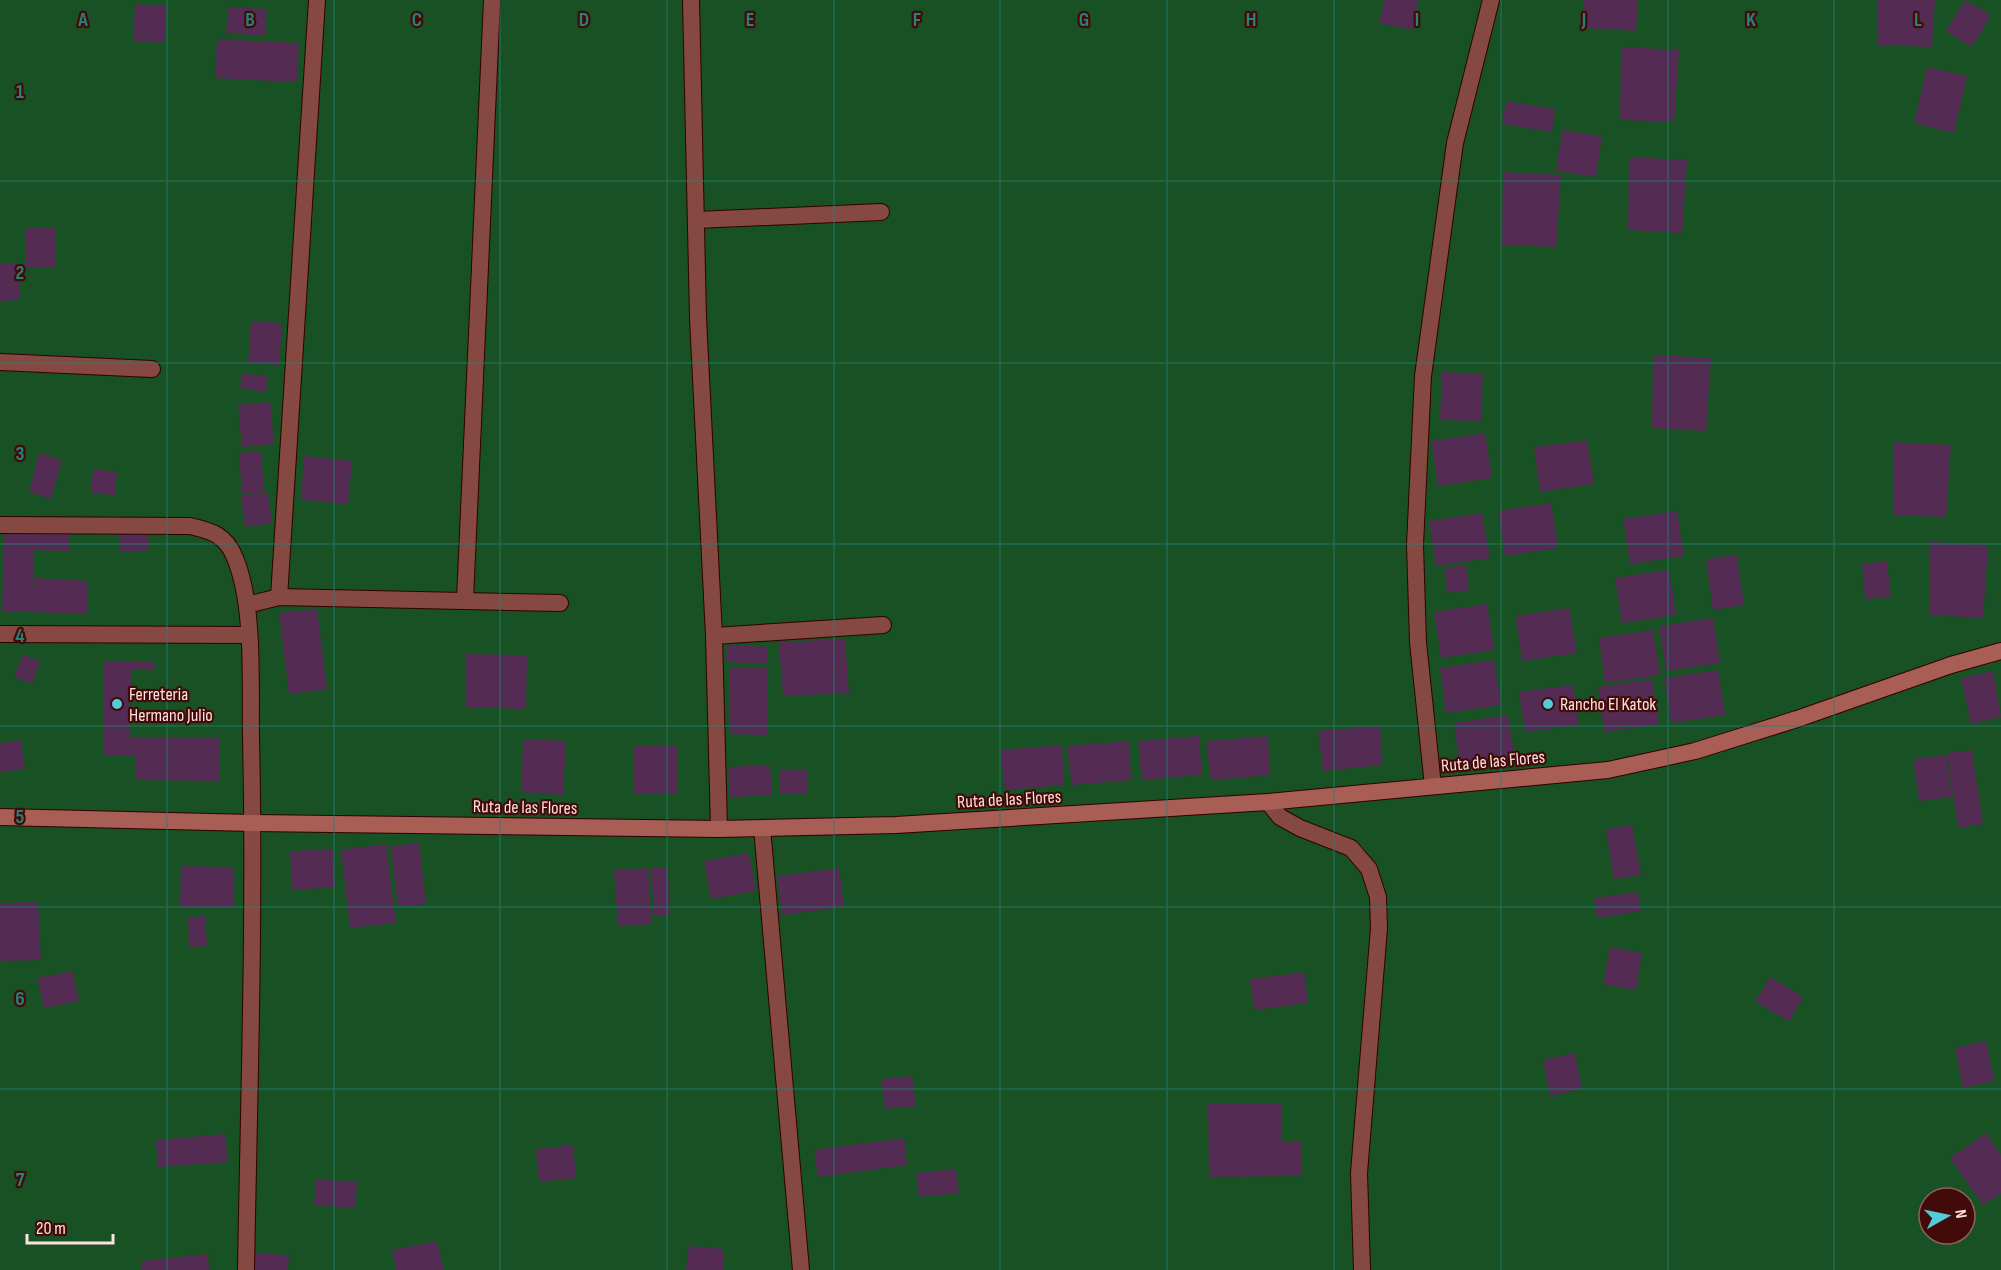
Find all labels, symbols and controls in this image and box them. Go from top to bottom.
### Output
text: A [77,8,88,32]
text: B [245,8,255,32]
text: C [412,8,422,32]
text: D [579,8,589,32]
text: E [746,8,754,32]
text: F [913,8,921,32]
text: G [1079,8,1089,32]
text: H [1246,8,1256,32]
text: I [1415,8,1419,32]
text: J [1581,8,1586,32]
text: K [1746,8,1756,32]
text: L [1914,8,1922,32]
text: 1 [16,80,24,104]
text: 2 [16,261,24,285]
text: 3 [16,442,25,466]
text: 4 [15,624,25,648]
place label: Ferreteria Hermano Julio [129,684,213,726]
place label: Rancho El Katok [1560,694,1656,715]
marker: Ferreteria Hermano Julio [110,697,124,711]
marker: Rancho El Katok [1541,697,1555,711]
street label: Ruta de las Flores [1440,746,1546,777]
street label: Ruta de las Flores [956,786,1062,813]
street label: Ruta de las Flores [473,796,577,819]
text: 5 [16,805,25,829]
text: 6 [15,987,25,1011]
text: 7 [16,1168,25,1192]
north arrow [1917,1186,1977,1246]
scale bar [27,1207,112,1245]
text: N [1950,1208,1970,1220]
text: 20 m [36,1218,66,1239]

